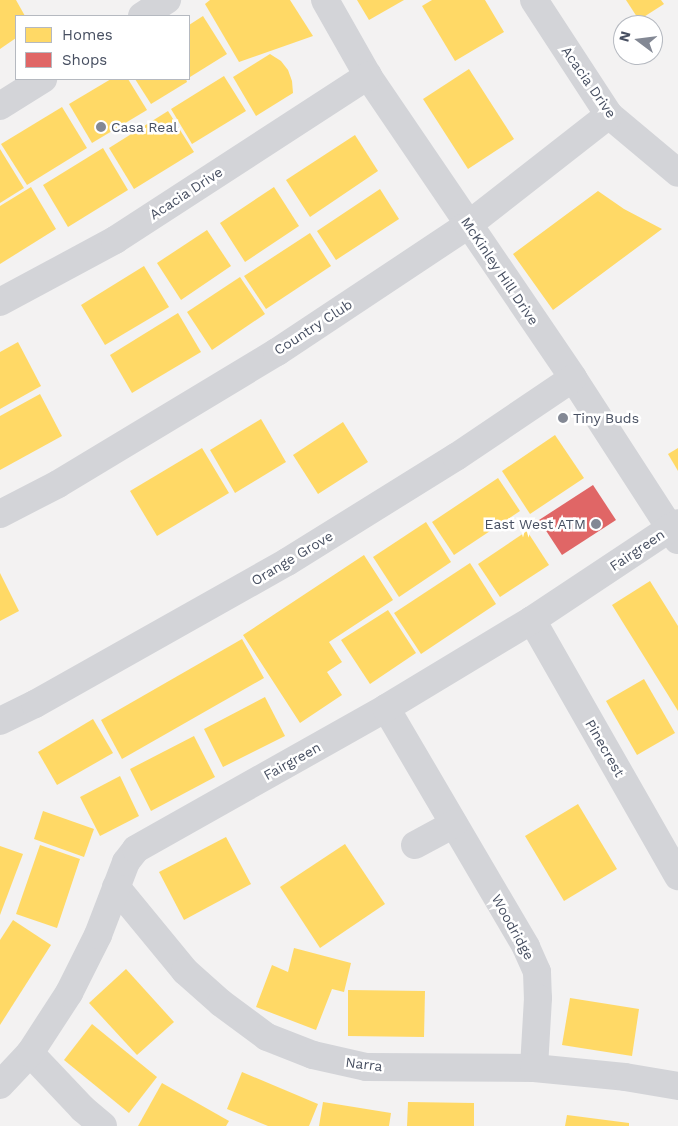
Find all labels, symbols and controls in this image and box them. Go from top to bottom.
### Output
legend [15,15,190,80]
north arrow [613,15,663,65]
text: Homes [62,26,113,44]
text: N [615,29,634,43]
street label: Acacia Drive [558,43,620,121]
text: Shops [62,51,107,69]
place label: Casa Real [111,119,178,135]
marker: Casa Real [95,121,107,133]
street label: Acacia Drive [146,163,226,223]
street label: McKinley Hill Drive [457,213,543,329]
street label: Country Club [271,295,355,359]
place label: Tiny Buds [573,410,639,426]
marker: Tiny Buds [557,412,569,424]
place label: East West ATM [484,516,586,532]
marker: East West ATM [590,518,602,530]
street label: Fairgreen [606,526,668,574]
street label: Orange Grove [248,527,336,589]
street label: Pinecrest [582,716,628,780]
street label: Fairgreen [261,738,323,784]
street label: Woodridge [488,891,538,963]
street label: Narra [344,1053,384,1075]

